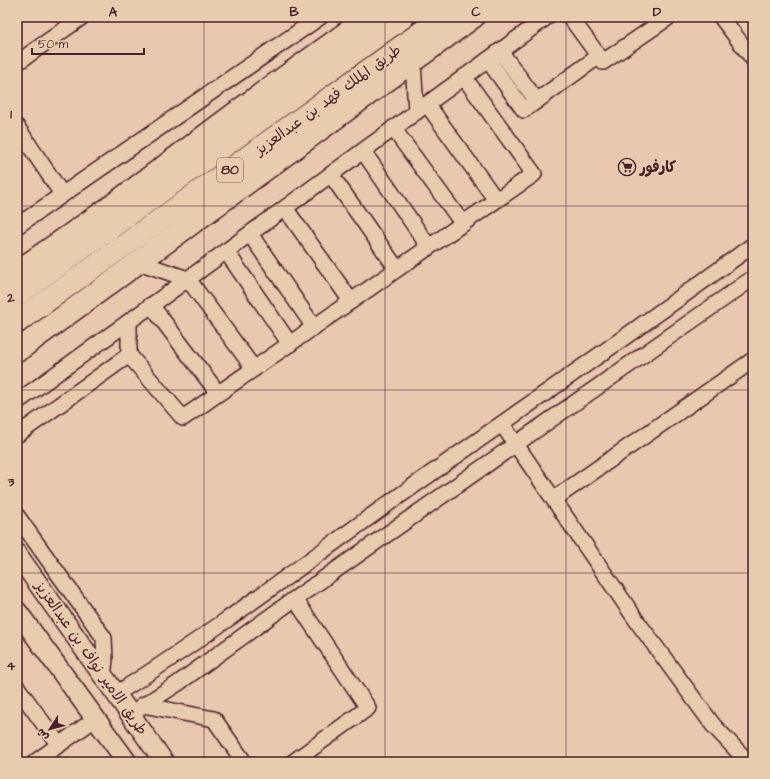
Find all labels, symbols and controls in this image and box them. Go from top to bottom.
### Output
text: A [109,3,118,21]
text: B [289,3,299,21]
text: C [471,3,481,21]
text: D [653,3,662,21]
scale bar [32,30,144,56]
text: 50 m [38,36,69,53]
street label: طريق الملك فهد بن عبدالعزيز [249,40,405,161]
text: 1 [10,105,12,123]
supermarket icon: كارفور [617,157,637,177]
place label: كارفور [639,157,676,178]
road number: 80 [217,158,243,182]
text: 2 [6,289,15,307]
text: 3 [7,473,15,491]
street label: طريق الامير نواف بن عبدالعزيز [29,575,152,739]
text: 4 [7,657,16,675]
north arrow [30,709,70,749]
text: ش [33,725,52,744]

